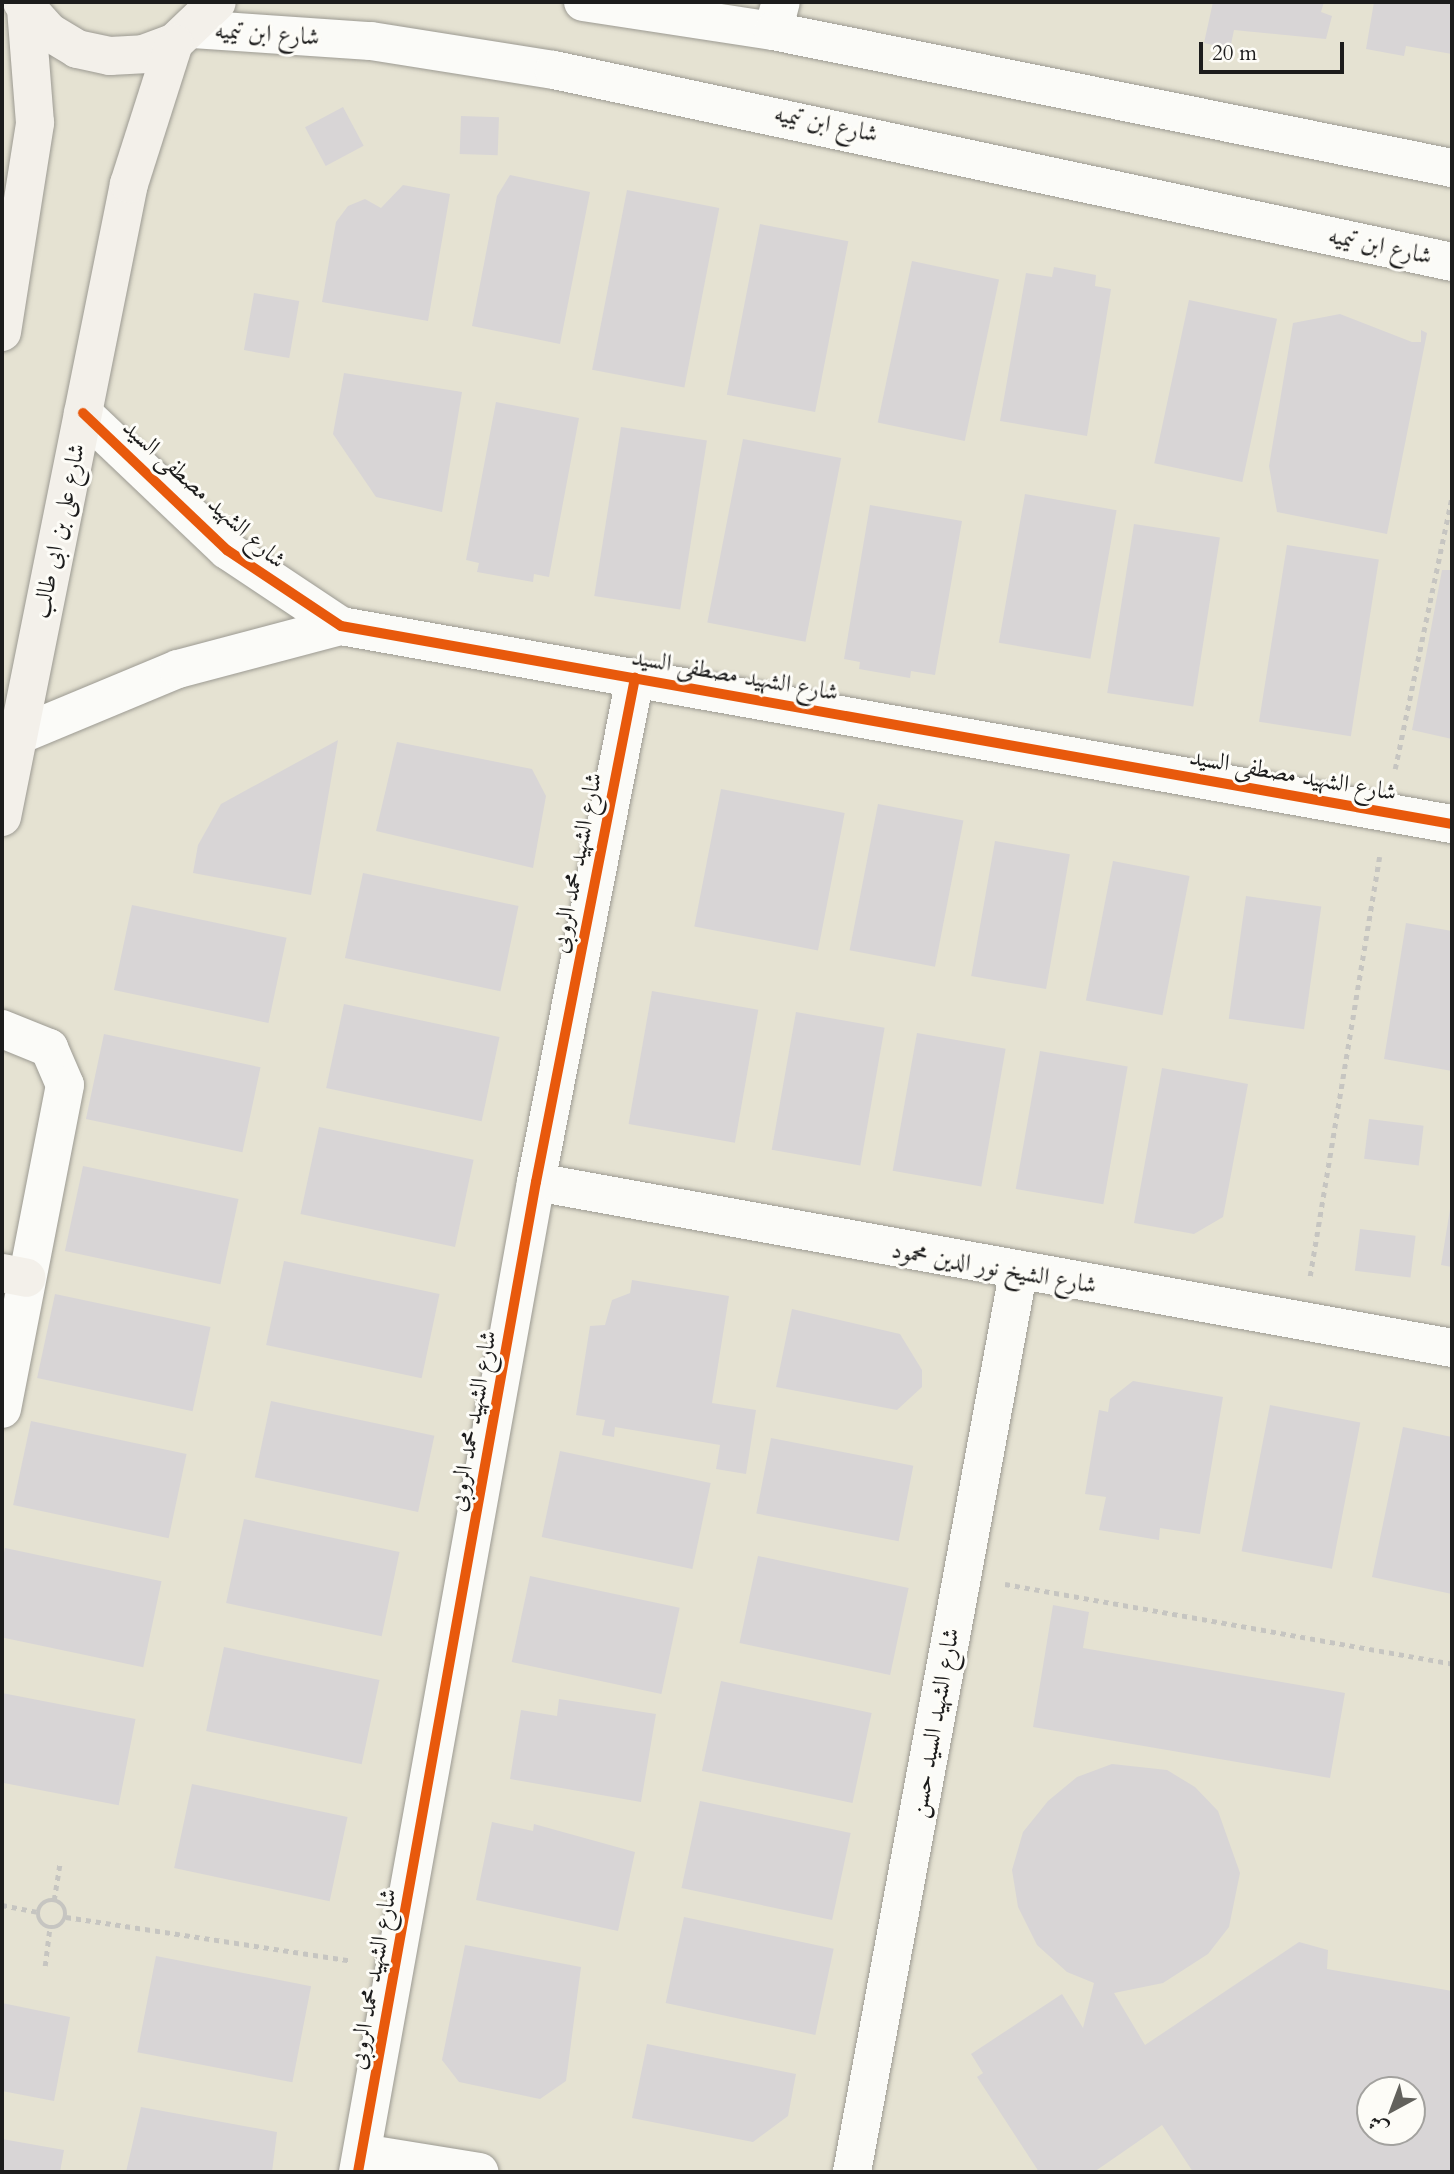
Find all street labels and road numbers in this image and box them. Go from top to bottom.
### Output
street label: شارع ابن تيميه [214,16,320,52]
street label: شارع ابن تيميه [772,99,880,149]
street label: شارع ابن تيميه [1326,221,1434,271]
street label: شارع الشهيد مصطفى السيد [117,413,291,575]
street label: شارع على بن ابى طالب [26,441,92,621]
street label: شارع الشهيد مصطفى السيد [629,643,841,707]
street label: شارع الشهيد مصطفى السيد [1187,743,1399,807]
street label: شارع الشهيد محمد الروبى [545,770,609,956]
street label: شارع الشيخ نور الدين محمود [889,1236,1099,1300]
street label: شارع الشهيد محمد الروبى [443,1328,503,1514]
street label: شارع الشهيد السيد حسن [904,1626,966,1820]
street label: شارع الشهيد محمد الروبى [343,1886,403,2072]

